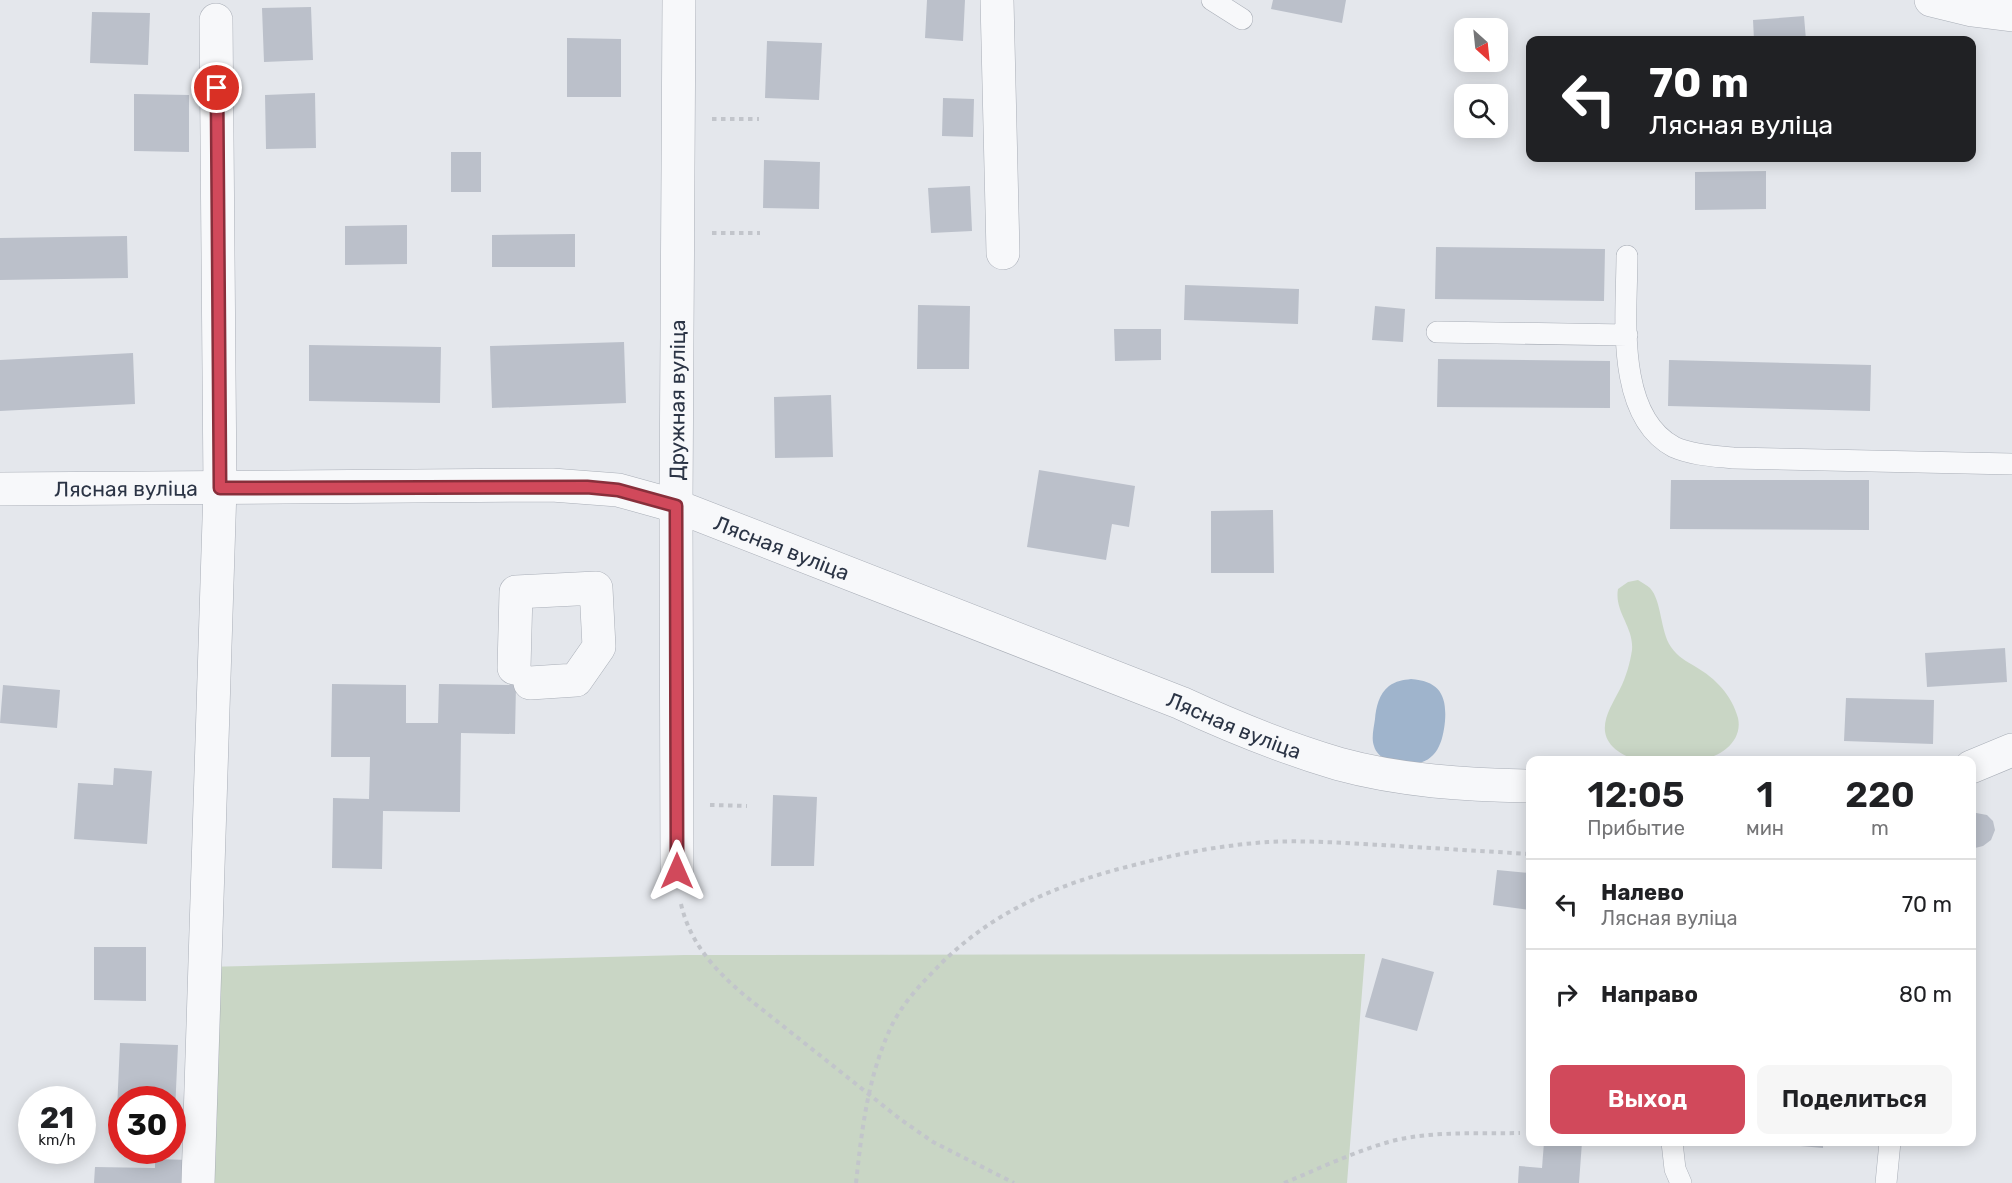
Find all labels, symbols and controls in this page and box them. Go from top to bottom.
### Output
north arrow [1454,18,1508,72]
map controls [1454,18,1508,138]
text: 70 m [1649,58,1749,108]
icon: left [1550,60,1628,138]
pin [191,62,242,113]
icon: arrive [200,71,233,104]
button: search [1454,84,1508,138]
text: Лясная вуліца [1649,109,1833,141]
street label: Дружная вуліца [664,320,690,480]
street label: Лясная вуліца [54,475,198,501]
street label: Лясная вуліца [711,510,853,585]
street label: Лясная вуліца [1163,686,1305,764]
text: 12:05 [1587,773,1685,816]
text: 1 [1756,773,1774,816]
text: 220 [1845,773,1915,816]
text: Прибытие [1587,816,1685,840]
text: мин [1746,816,1784,840]
text: m [1871,816,1889,840]
position arrow [645,839,709,903]
text: Налево [1601,879,1684,906]
icon: left [1550,888,1583,921]
text: 70 m [1902,891,1952,918]
text: Лясная вуліца [1601,906,1737,930]
icon: right [1550,978,1583,1011]
text: Направо [1601,981,1698,1008]
text: 80 m [1899,981,1952,1008]
button: Выход [1550,1065,1745,1134]
button: Поделиться [1757,1065,1952,1134]
speed limit sign: 30 [108,1086,186,1164]
text: 21 [40,1100,74,1136]
text: km/h [38,1131,76,1149]

